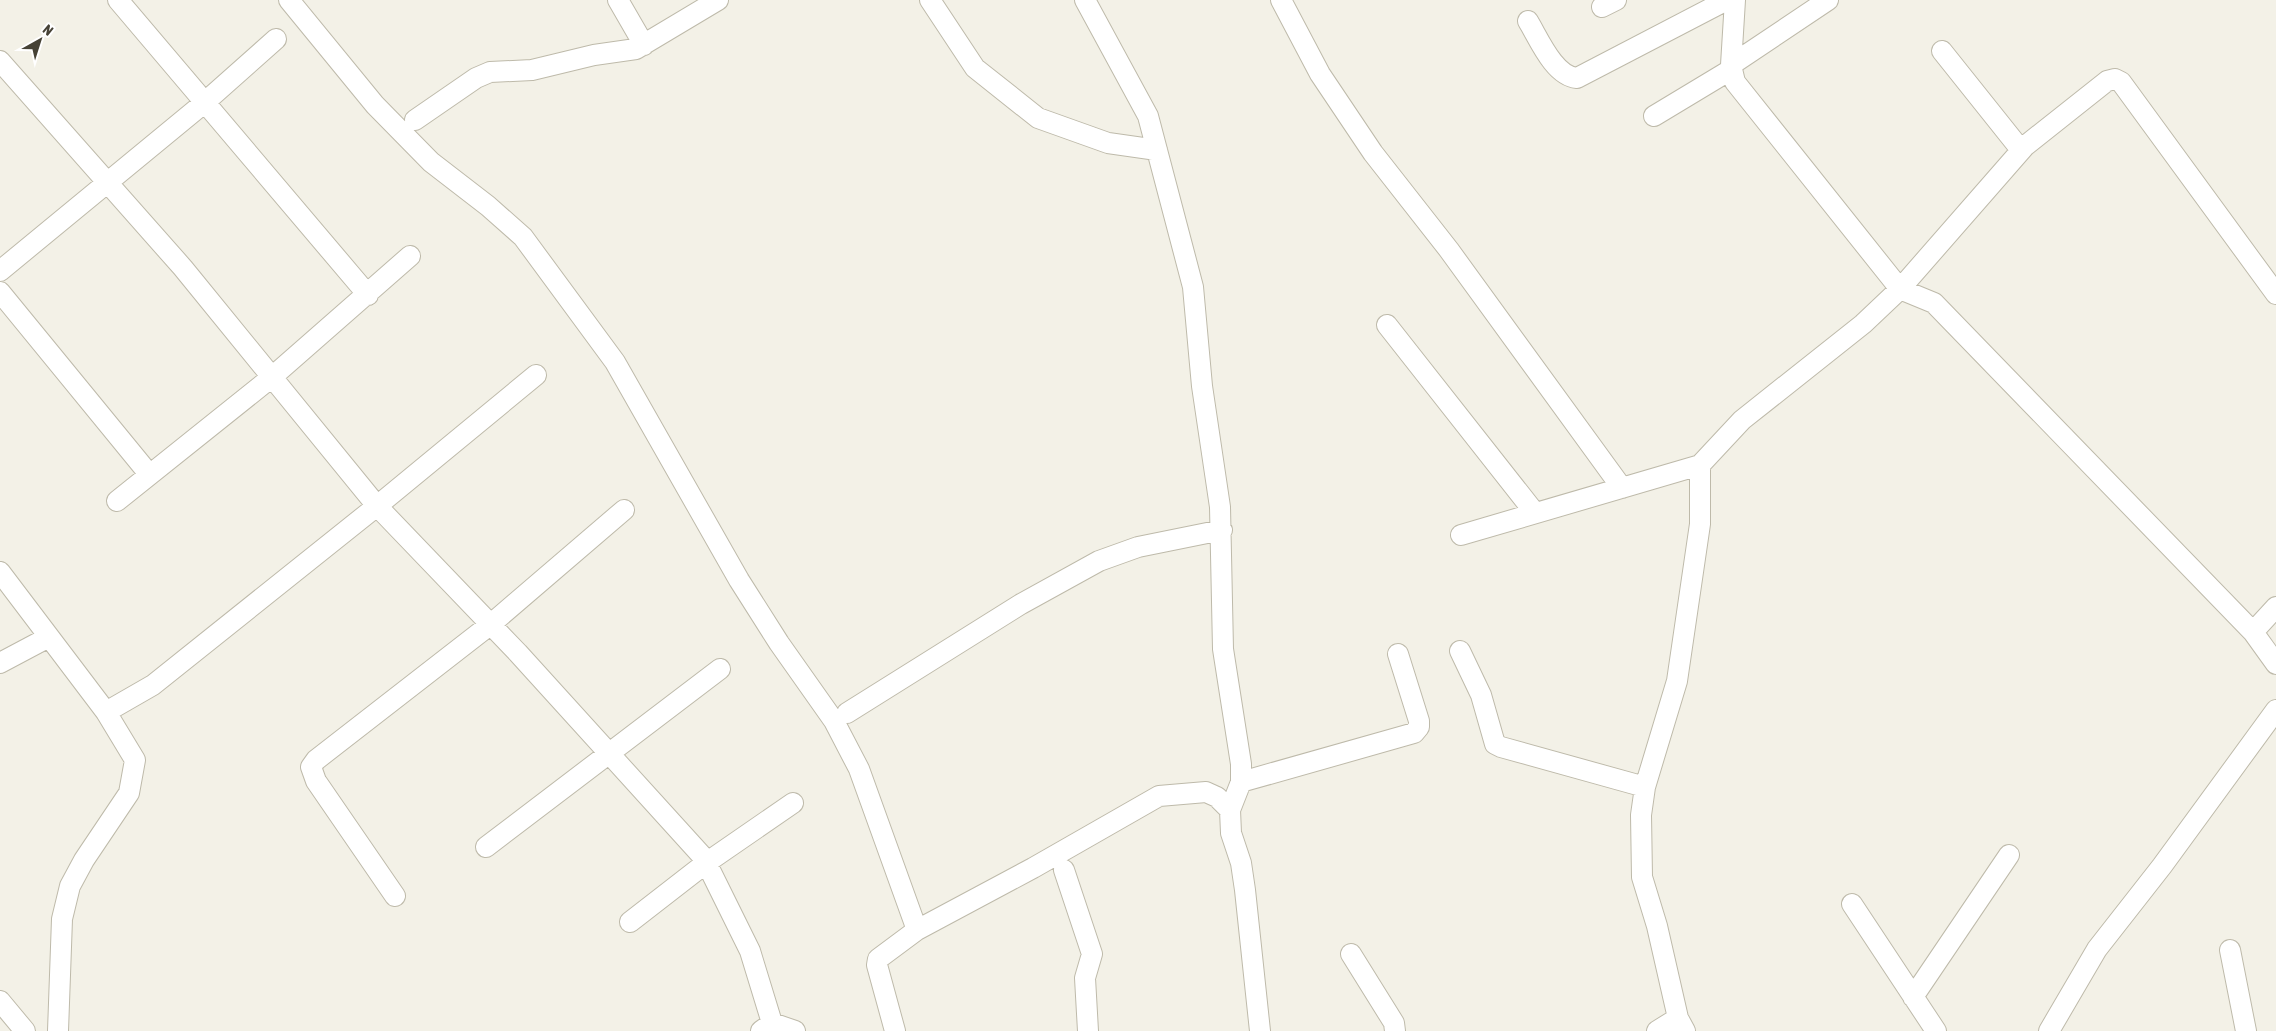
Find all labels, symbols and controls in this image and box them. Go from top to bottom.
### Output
north arrow [15,15,65,65]
text: N [40,21,56,39]

